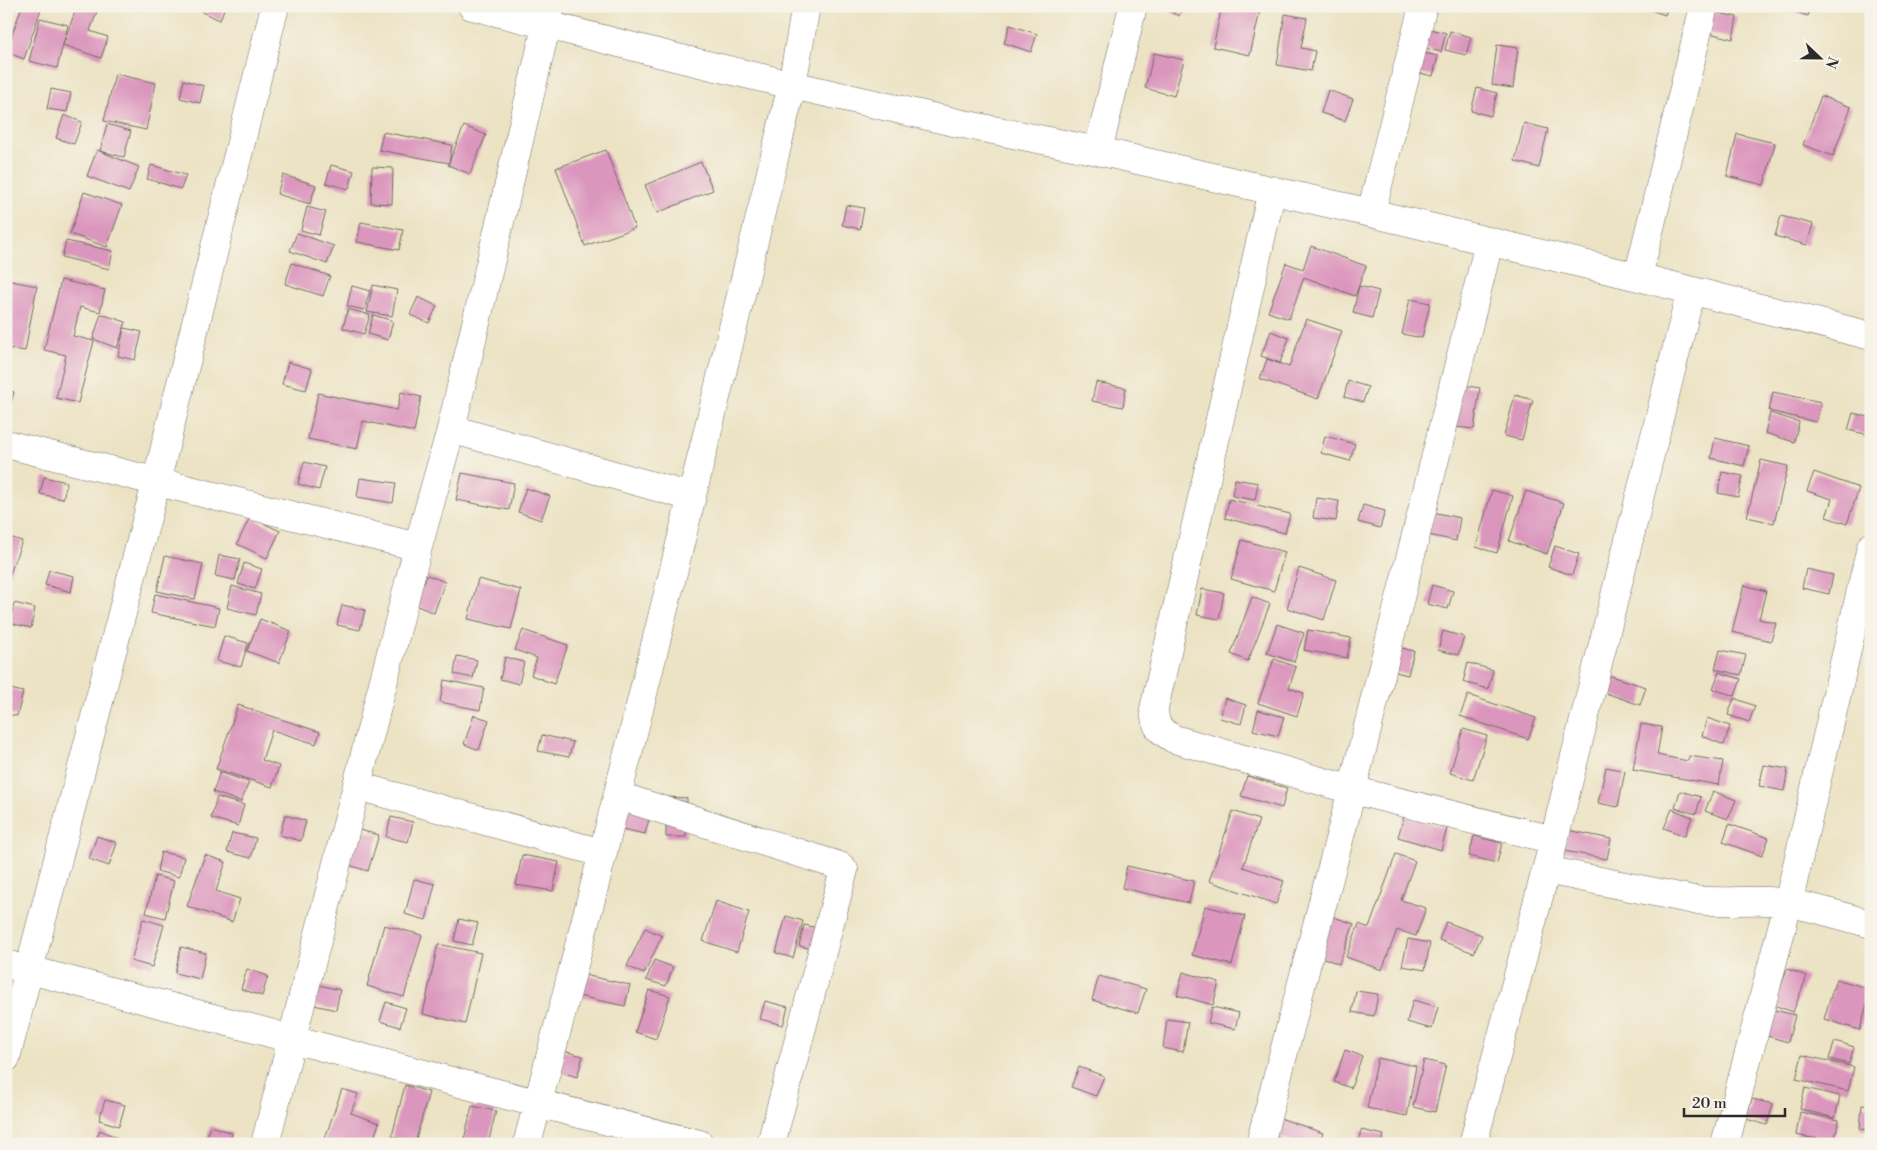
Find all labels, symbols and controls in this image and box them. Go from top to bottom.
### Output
north arrow [1794,32,1844,82]
text: N [1821,54,1842,71]
scale bar [1684,1085,1786,1117]
text: 20 m [1692,1094,1727,1113]

